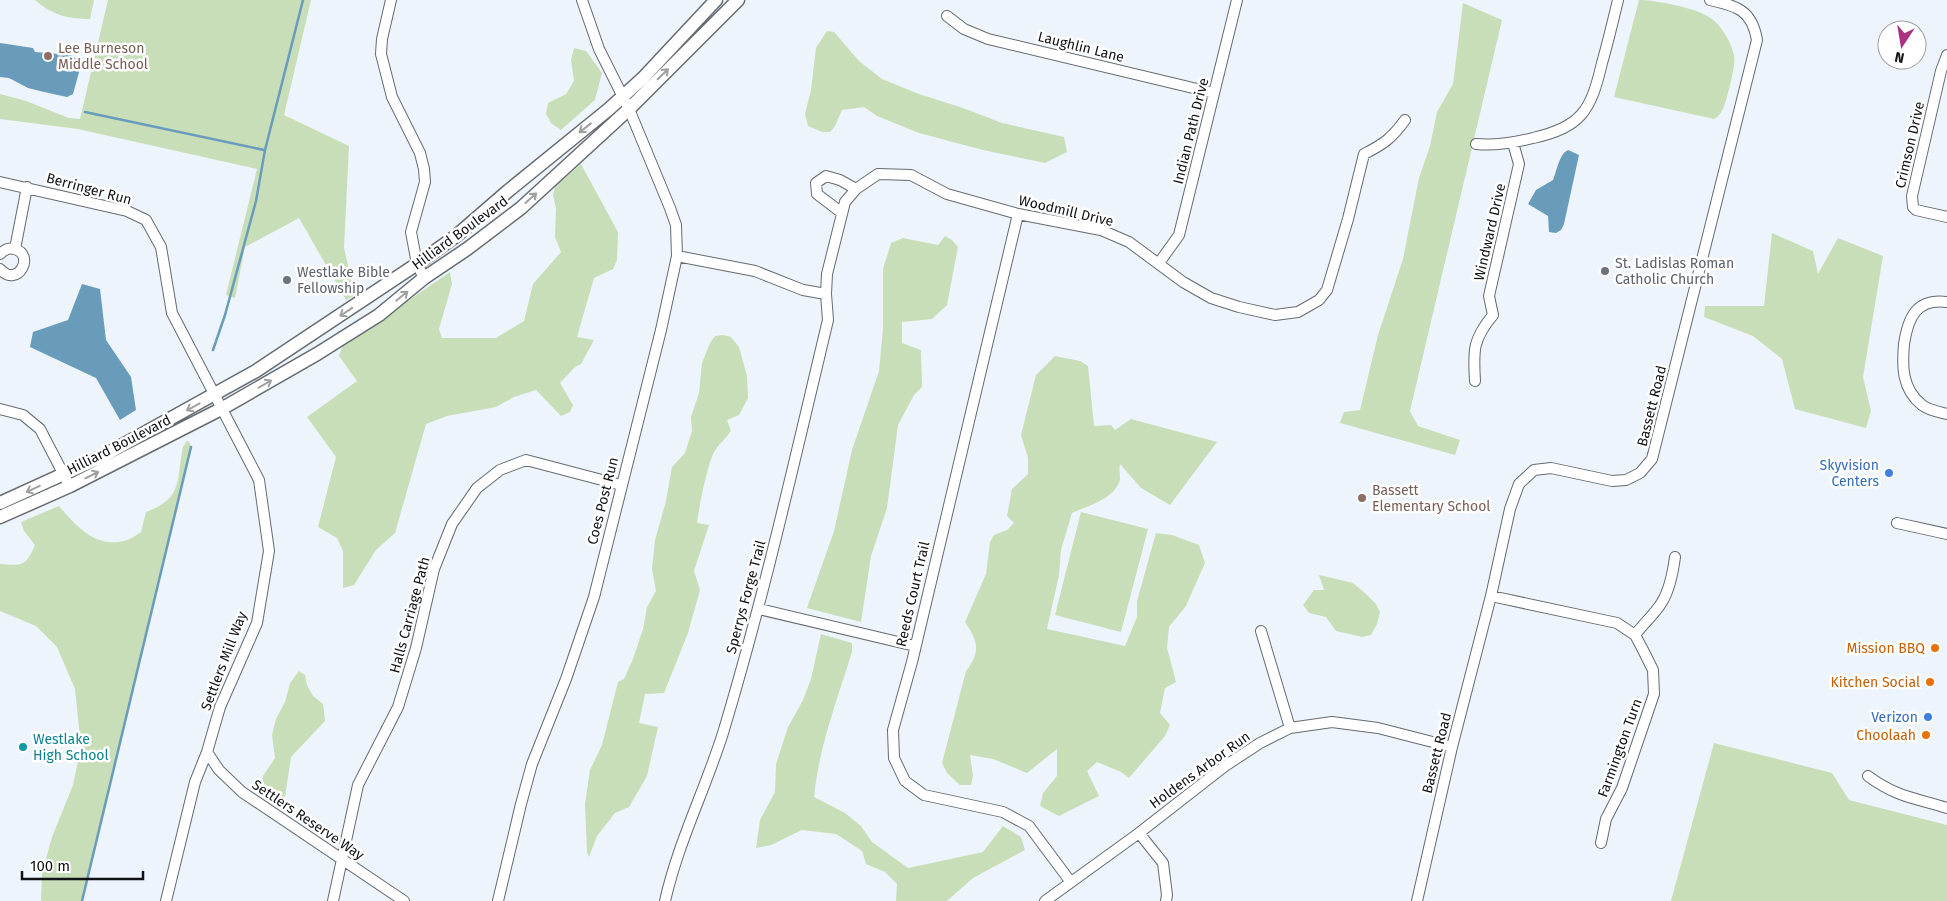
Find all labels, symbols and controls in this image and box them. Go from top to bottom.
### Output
north arrow [1877,20,1927,70]
street label: Laughlin Lane [1036,28,1126,66]
place label: Lee Burneson Middle School [58,40,148,73]
text: N [1893,48,1906,67]
marker: Lee Burneson Middle School [42,50,54,62]
one-way arrow [657,69,669,81]
street label: Indian Path Drive [1170,76,1212,186]
street label: Crimson Drive [1892,100,1928,190]
one-way arrow [579,122,592,133]
street label: Berringer Run [44,169,134,209]
street label: Windward Drive [1471,182,1509,282]
one-way arrow [525,192,538,204]
street label: Woodmill Drive [1017,192,1115,230]
street label: Hilliard Boulevard [409,193,511,273]
place label: St. Ladislas Roman Catholic Church [1615,255,1734,288]
place label: Westlake Bible Fellowship [297,264,390,297]
marker: St. Ladislas Roman Catholic Church [1599,265,1611,277]
marker: Westlake Bible Fellowship [281,274,293,286]
one-way arrow [395,290,408,301]
one-way arrow [339,307,353,317]
street label: Bassett Road [1634,364,1670,448]
one-way arrow [258,379,273,389]
one-way arrow [186,402,201,412]
street label: Hilliard Boulevard [64,411,174,479]
street label: Coes Post Run [584,455,622,547]
place label: Skyvision Centers [1820,457,1879,490]
marker: Skyvision Centers [1883,467,1895,479]
one-way arrow [84,470,99,479]
place label: Bassett Elementary School [1372,482,1490,515]
one-way arrow [26,484,41,494]
marker: Bassett Elementary School [1356,492,1368,504]
street label: Sperrys Forge Trail [723,538,769,656]
street label: Reeds Court Trail [893,540,933,648]
street label: Halls Carriage Path [386,555,434,675]
street label: Settlers Mill Way [197,609,251,713]
place label: Mission BBQ [1846,640,1925,657]
marker: Mission BBQ [1929,642,1941,654]
place label: Kitchen Social [1830,674,1920,691]
marker: Kitchen Social [1924,676,1936,688]
street label: Farmington Turn [1594,696,1646,800]
place label: Verizon [1871,709,1918,726]
street label: Bassett Road [1419,711,1455,795]
marker: Verizon [1922,711,1934,723]
place label: Choolaah [1856,727,1916,744]
street label: Holdens Arbor Run [1146,728,1254,812]
marker: Choolaah [1920,729,1932,741]
place label: Westlake High School [33,731,109,764]
marker: Westlake High School [17,741,29,753]
street label: Settlers Reserve Way [249,776,367,864]
scale bar [22,848,144,880]
text: 100 m [30,857,70,875]

